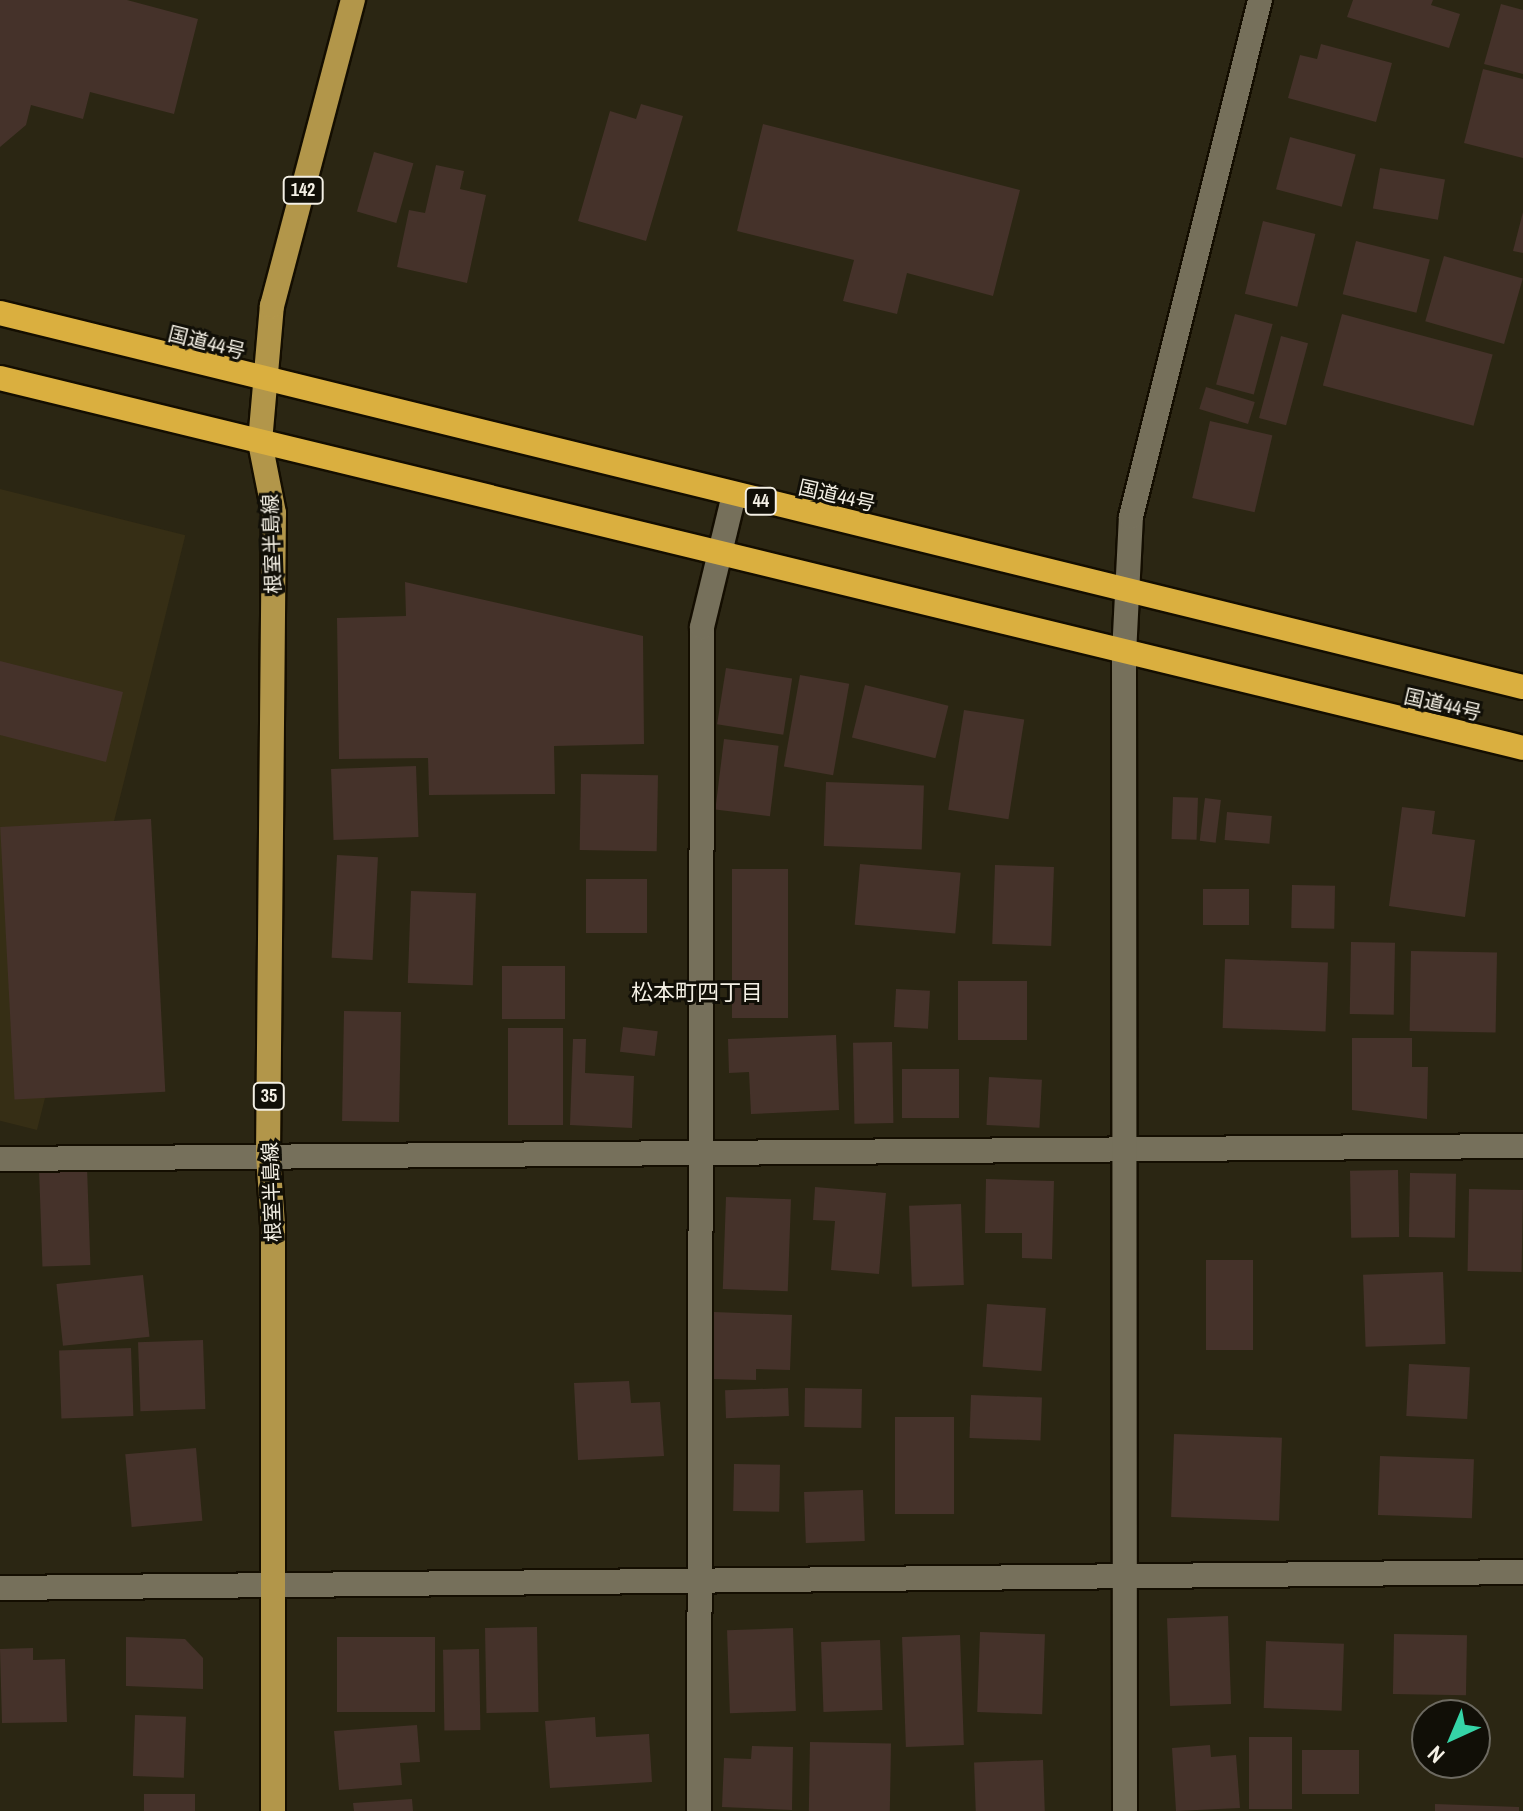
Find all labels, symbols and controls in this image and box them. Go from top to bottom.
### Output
road number: 142 [281,176,325,204]
street label: 国道44号 [166,321,248,363]
street label: 国道44号 [796,475,878,515]
road number: 44 [743,487,779,515]
street label: 根室半島線 [257,494,285,594]
street label: 国道44号 [1402,684,1484,724]
district label: 松本町四丁目 [631,980,763,1006]
road number: 35 [251,1082,287,1110]
street label: 根室半島線 [257,1142,285,1242]
north arrow [1411,1699,1491,1779]
text: N [1421,1740,1451,1770]

